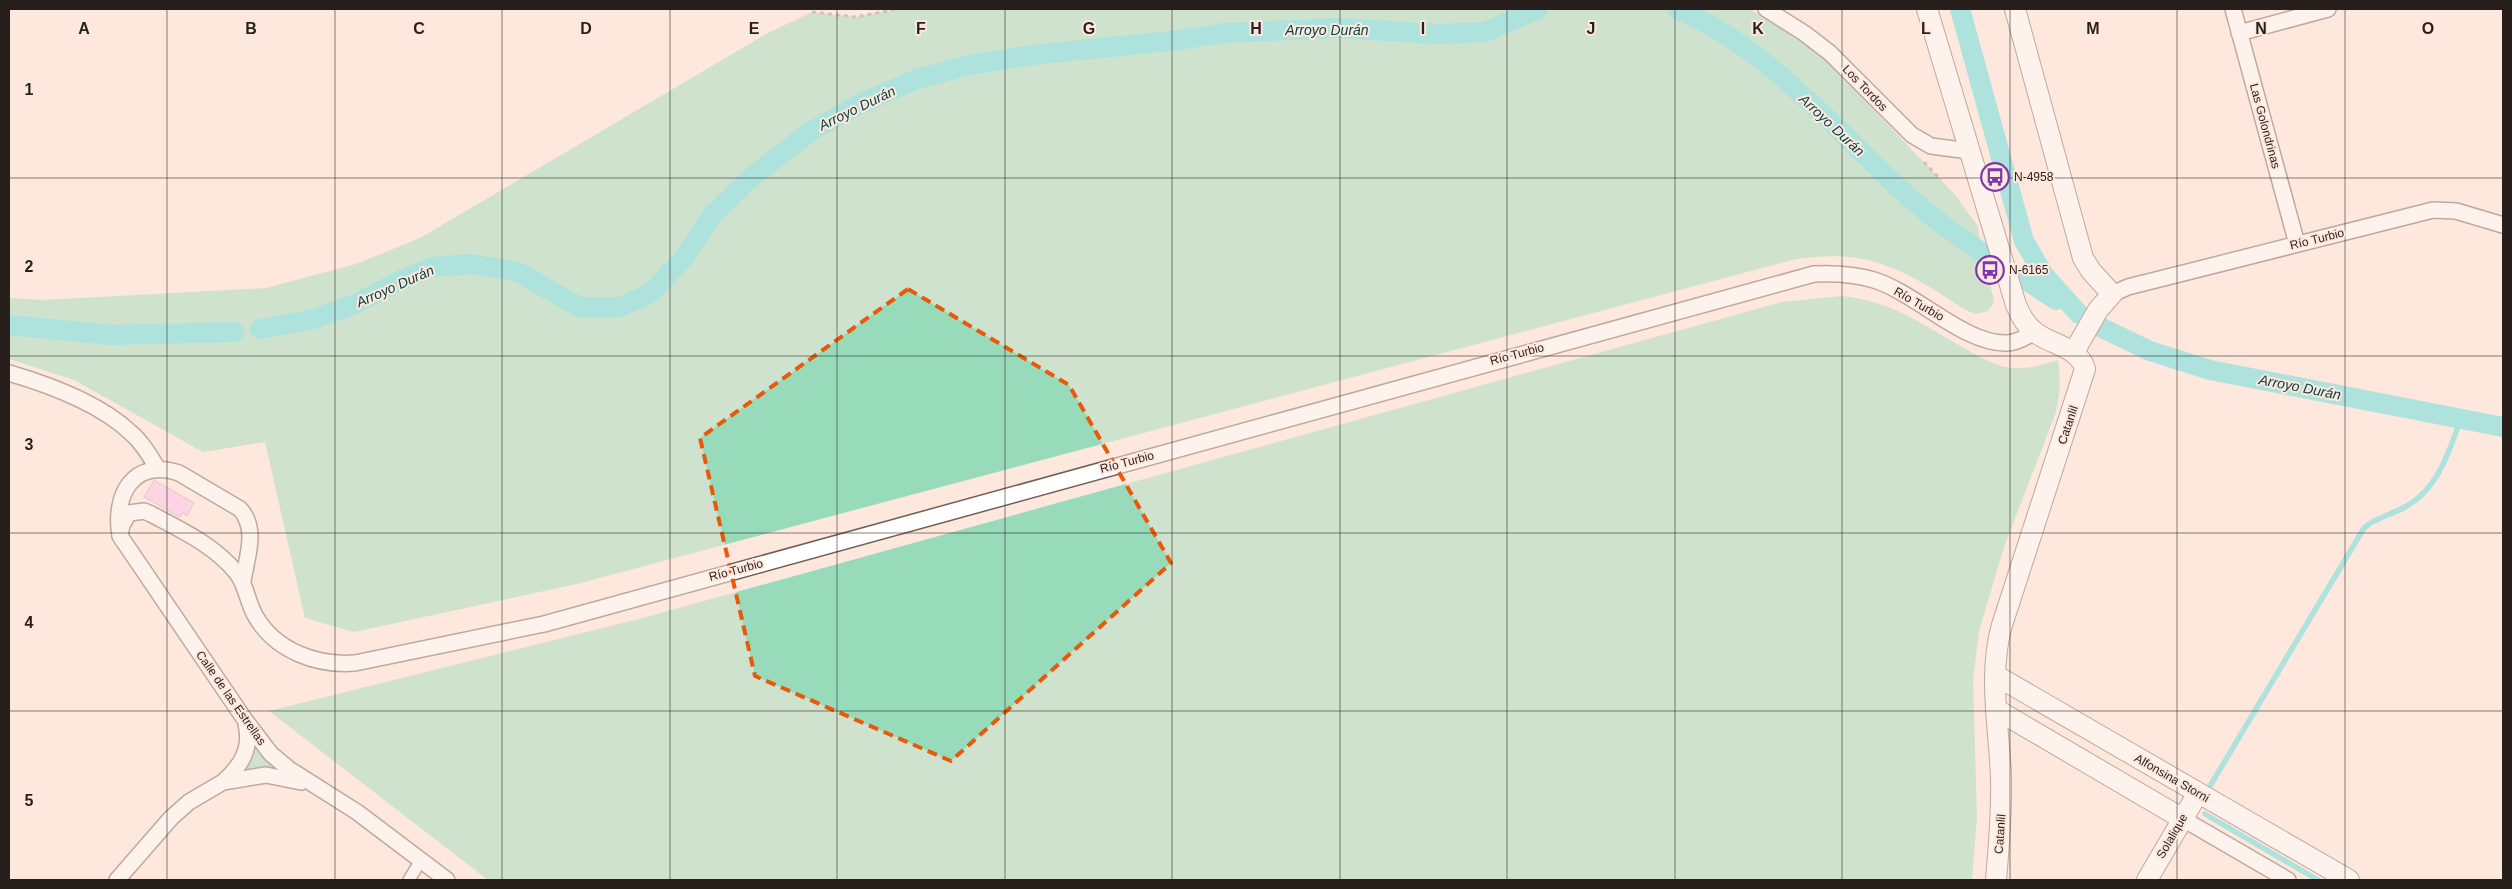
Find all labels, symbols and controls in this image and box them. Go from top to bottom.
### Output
text: A [78,20,90,37]
text: B [245,20,257,37]
text: C [413,20,425,37]
text: D [580,20,592,37]
text: E [749,20,760,37]
text: F [916,20,926,37]
text: G [1083,20,1095,37]
text: H [1250,20,1262,37]
text: I [1421,20,1425,37]
text: J [1587,20,1595,37]
text: K [1752,20,1764,37]
text: L [1921,20,1931,37]
text: M [2086,20,2100,37]
text: N [2255,20,2267,37]
text: O [2422,20,2434,37]
water label: Arroyo Durán [1284,22,1369,38]
street label: Los Tordos [1840,62,1890,114]
text: 1 [25,81,34,98]
water label: Arroyo Durán [815,82,898,134]
street label: Las Golondrinas [2247,82,2283,170]
water label: Arroyo Durán [1795,90,1868,159]
bus stop icon: N-4958 [1980,162,2010,192]
place label: N-4958 [2014,170,2054,184]
street label: Río Turbio [2288,225,2346,252]
bus stop icon: N-6165 [1975,255,2005,285]
text: 2 [25,258,34,275]
water label: Arroyo Durán [353,262,436,311]
place label: N-6165 [2009,263,2049,277]
street label: Río Turbio [1892,284,1947,324]
street label: Río Turbio [1488,340,1546,368]
water label: Arroyo Durán [2257,371,2343,403]
street label: Catanlil [2055,404,2081,446]
text: 3 [25,436,34,453]
street label: Río Turbio [1098,448,1156,476]
street label: Río Turbio [707,556,765,584]
text: 4 [25,614,34,631]
street label: Calle de las Estrellas [193,648,269,748]
street label: Alfonsina Storni [2132,751,2212,805]
text: 5 [25,792,34,809]
street label: Solalique [2154,811,2191,861]
street label: Catanlil [1992,814,2008,854]

